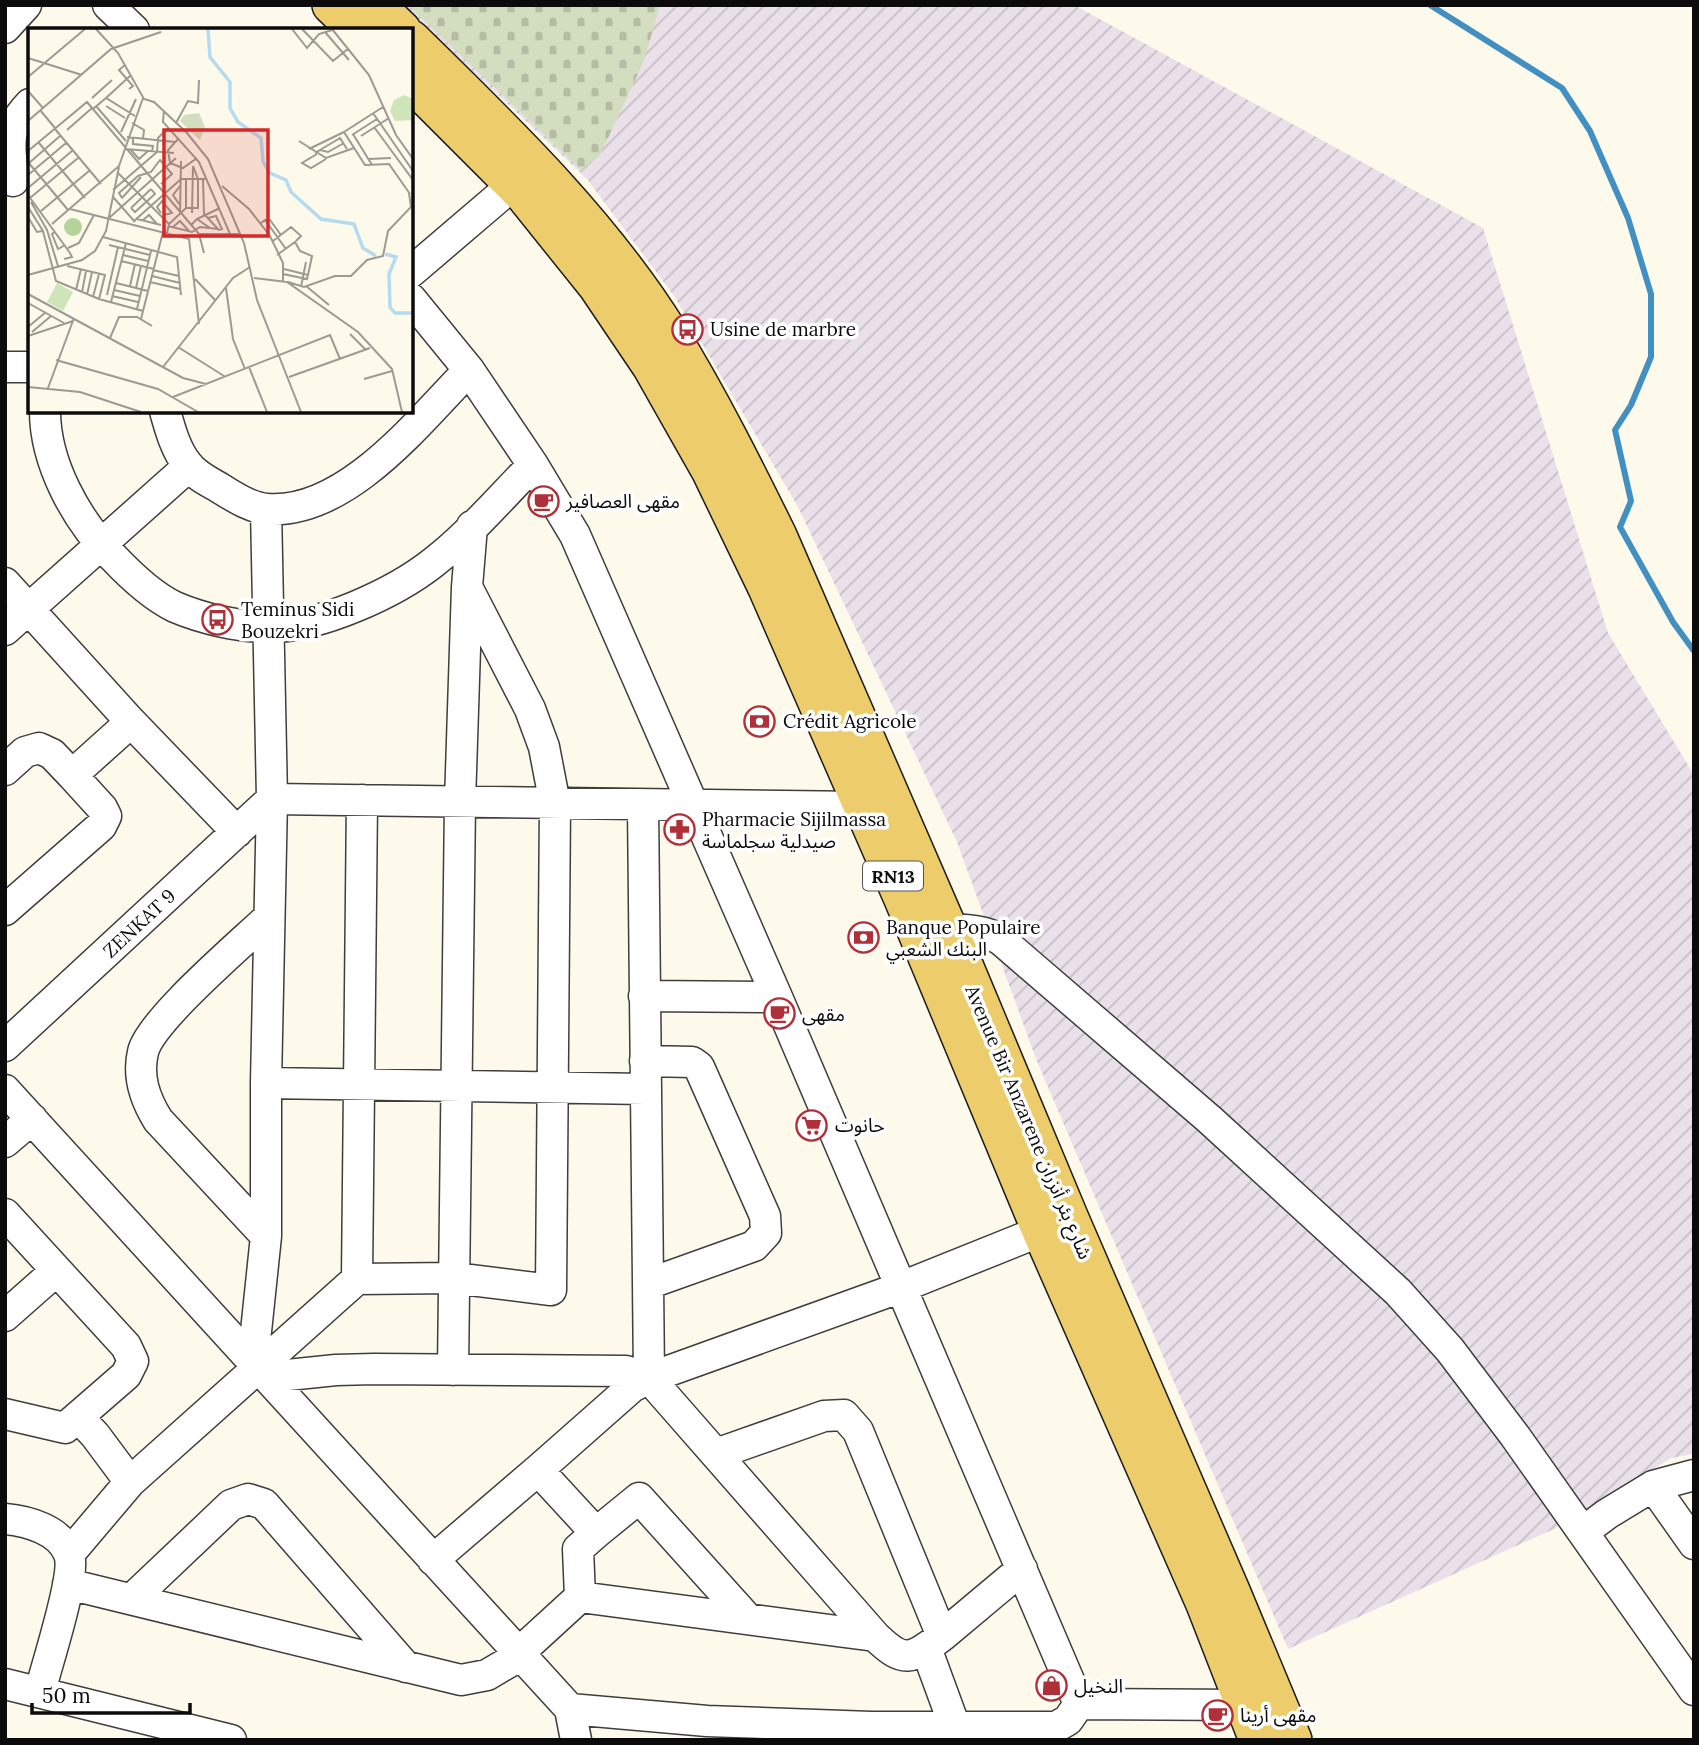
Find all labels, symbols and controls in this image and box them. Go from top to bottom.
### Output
inset map [28,28,413,413]
bus stop icon: Usine de marbre [670,312,704,346]
place label: Usine de marbre [710,317,856,341]
cafe icon: مقهى العصافير [526,484,560,518]
place label: مقهى العصافير [565,489,680,513]
place label: Teminus Sidi Bouzekri [241,597,354,643]
bus stop icon: Teminus Sidi Bouzekri [201,603,235,637]
bank icon: Crédit Agricole [743,704,777,738]
place label: Crédit Agricole [783,709,917,733]
place label: Pharmacie Sijilmassa صيدلية سجلماسة [702,807,886,853]
pharmacy icon: Pharmacie Sijilmassa صيدلية سجلماسة [662,813,696,847]
road number: RN13 [863,862,923,890]
street label: ZENKAT 9 [98,883,180,963]
place label: Banque Populaire البنك الشعبي [886,915,1041,964]
bank icon: Banque Populaire البنك الشعبي [846,921,880,955]
street label: Avenue Bir Anzarene شارع بئر أنزران [958,981,1098,1263]
cafe icon: مقهى [762,997,796,1031]
place label: مقهى [802,1002,845,1026]
supermarket icon: حانوت [795,1108,829,1142]
place label: حانوت [835,1113,885,1137]
shop icon: النخيل [1034,1669,1068,1703]
scale bar [32,1672,189,1716]
place label: النخيل [1074,1674,1123,1698]
text: 50 m [42,1682,91,1709]
cafe icon: مقهى أرينا [1200,1698,1234,1732]
place label: مقهى أرينا [1240,1703,1317,1727]

